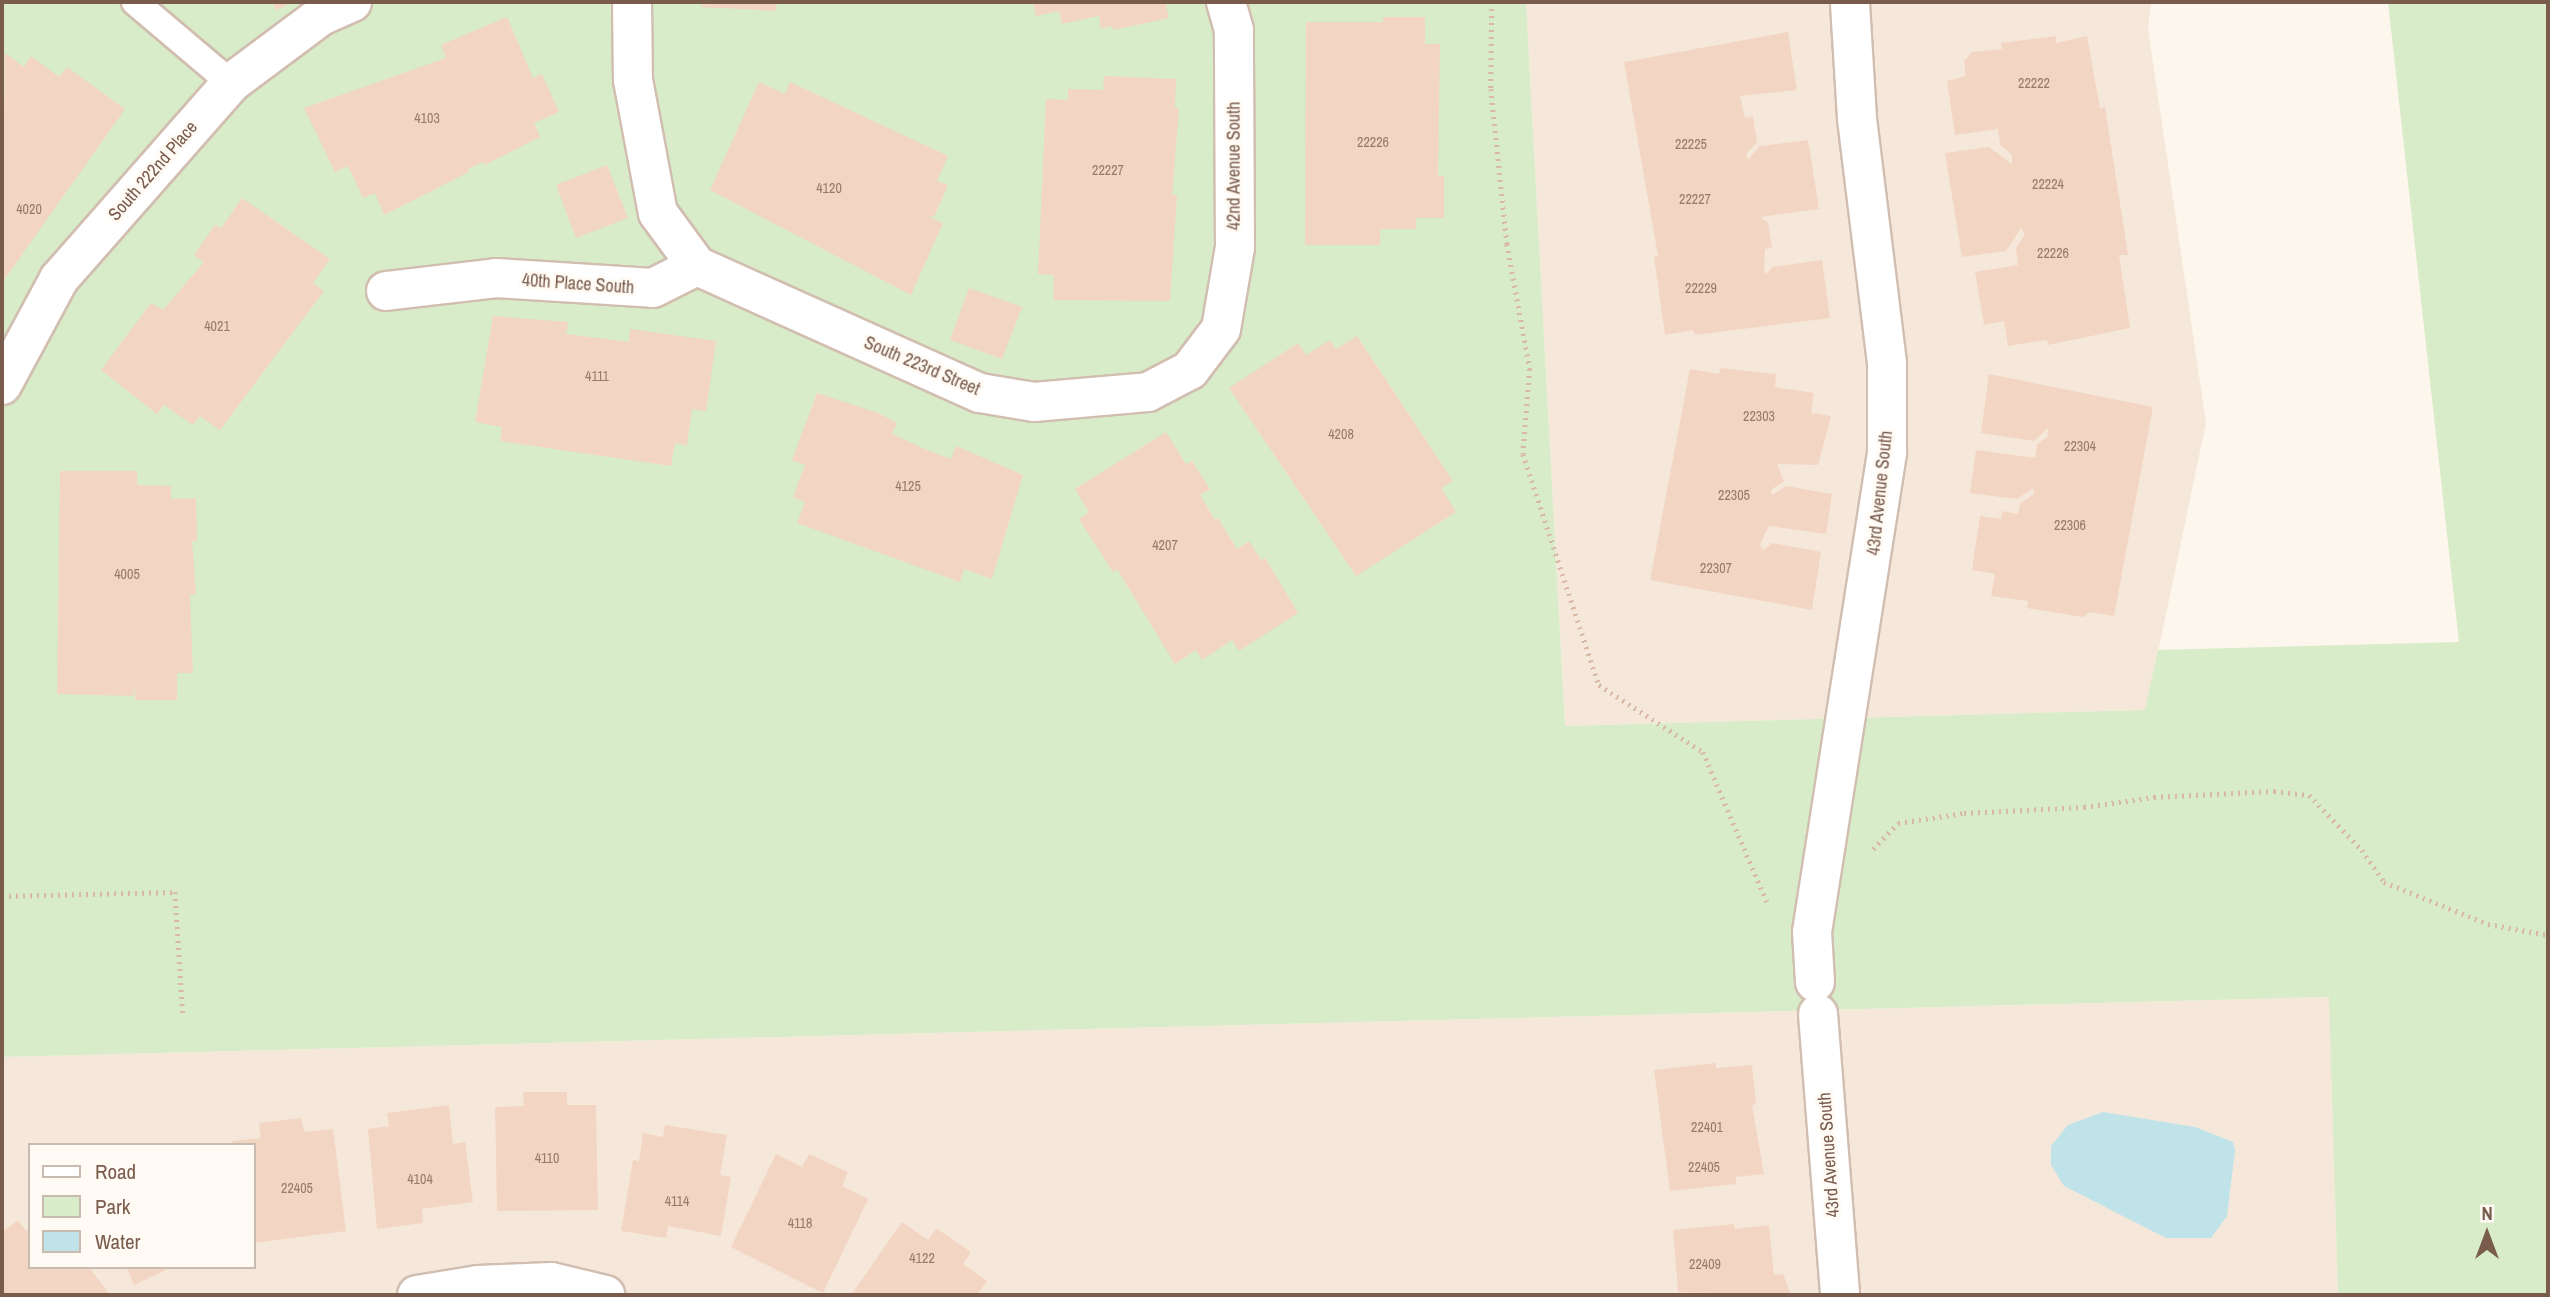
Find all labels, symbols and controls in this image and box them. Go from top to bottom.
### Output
house number: 22222 [2018,75,2050,91]
street label: 42nd Avenue South [1223,101,1245,231]
house number: 4103 [414,110,440,126]
street label: South 222nd Place [104,117,202,225]
house number: 22226 [1357,134,1389,150]
house number: 22225 [1675,136,1707,152]
house number: 22227 [1092,162,1124,178]
house number: 22224 [2032,176,2064,192]
house number: 4120 [816,180,842,196]
house number: 22227 [1679,191,1711,207]
house number: 4020 [16,201,42,217]
house number: 22226 [2037,245,2069,261]
street label: 40th Place South [521,269,635,299]
house number: 22229 [1685,280,1717,296]
house number: 4021 [204,318,230,334]
street label: South 223rd Street [861,332,983,400]
house number: 4111 [585,368,609,384]
house number: 22303 [1743,408,1775,424]
house number: 4208 [1328,426,1354,442]
street label: 43rd Avenue South [1863,429,1897,557]
house number: 22304 [2064,438,2096,454]
house number: 4125 [895,478,921,494]
house number: 22305 [1718,487,1750,503]
house number: 22306 [2054,517,2086,533]
house number: 4207 [1152,537,1178,553]
house number: 22307 [1700,560,1732,576]
house number: 4005 [114,566,140,582]
street label: 43rd Avenue South [1814,1091,1844,1219]
house number: 22401 [1691,1119,1723,1135]
legend [28,1143,256,1269]
house number: 4110 [535,1150,559,1166]
text: Road [95,1157,136,1186]
house number: 22405 [1688,1159,1720,1175]
house number: 4104 [407,1171,433,1187]
house number: 22405 [281,1180,313,1196]
text: Park [95,1192,130,1221]
house number: 4114 [665,1193,689,1209]
north arrow [2452,1199,2522,1269]
text: N [2481,1200,2493,1226]
house number: 4118 [788,1215,812,1231]
text: Water [95,1227,140,1256]
house number: 4122 [909,1250,935,1266]
house number: 22409 [1689,1256,1721,1272]

